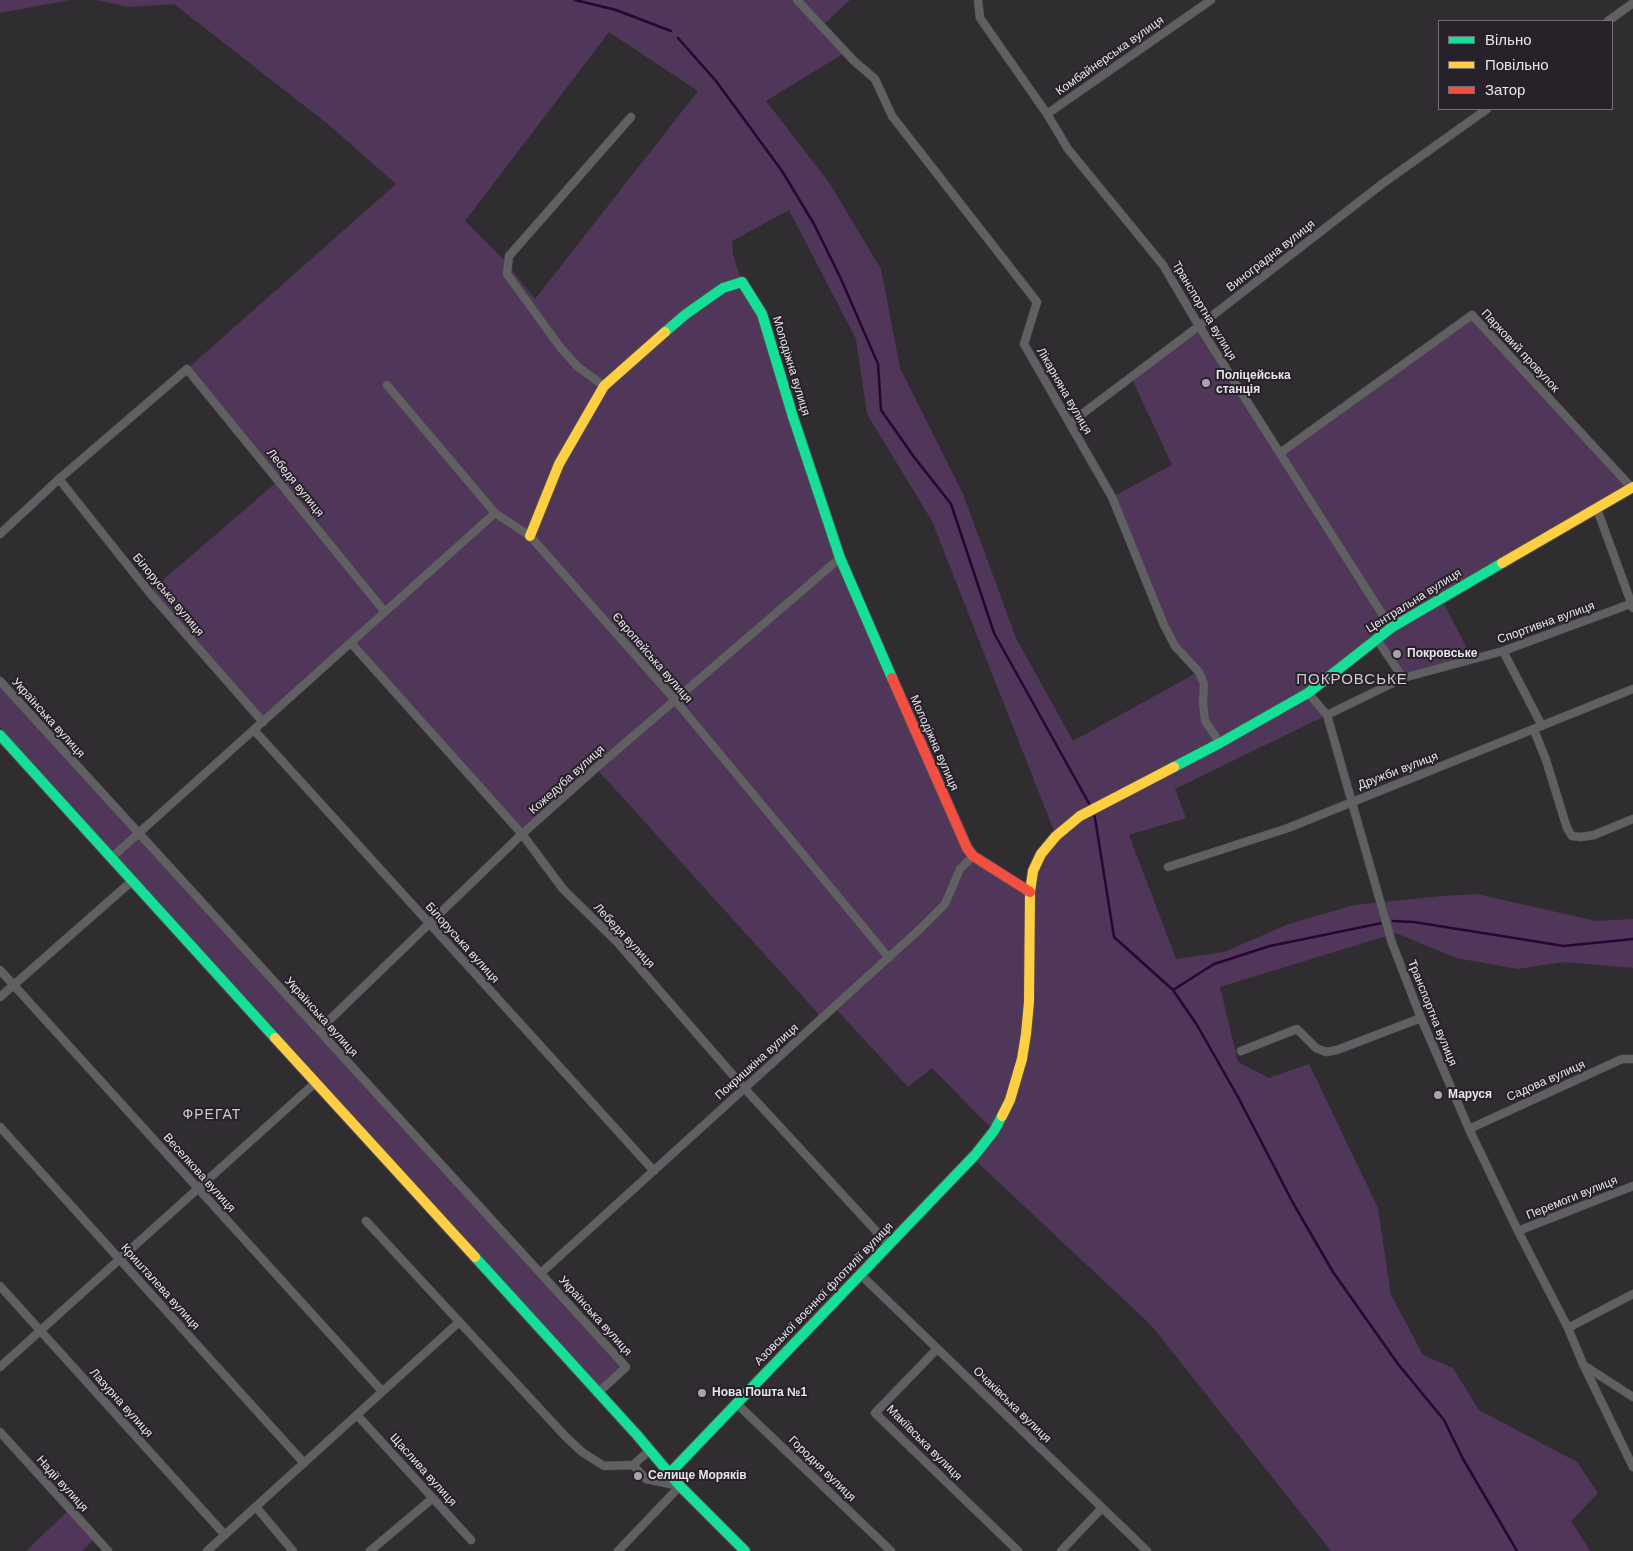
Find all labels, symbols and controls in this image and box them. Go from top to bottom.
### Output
street label: Комбайнерська вулиця [1053,13,1167,99]
legend [1438,20,1613,110]
text: Вільно [1485,31,1532,48]
text: Повільно [1485,56,1549,73]
text: Затор [1485,81,1525,98]
street label: Виноградна вулиця [1224,217,1318,295]
street label: Транспортна вулиця [1169,259,1239,363]
street label: Парковий провулок [1478,307,1562,395]
street label: Молодіжна вулиця [769,314,813,418]
street label: Лікарняна вулиця [1033,345,1095,437]
place label: Поліцейська станція [1216,369,1291,397]
marker: Поліцейська станція [1200,377,1212,389]
street label: Лебедя вулиця [263,446,327,520]
street label: Білоруська вулиця [129,551,207,639]
street label: Центральна вулиця [1364,566,1464,636]
street label: Спортивна вулиця [1495,599,1597,647]
street label: Європейська вулиця [609,610,695,706]
place label: Покровське [1407,647,1477,661]
marker: Покровське [1391,648,1403,660]
district label: ПОКРОВСЬКЕ [1295,671,1409,689]
street label: Українська вулиця [8,675,88,761]
street label: Молодіжна вулиця [906,693,962,793]
street label: Кожедуба вулиця [526,742,608,818]
street label: Дружби вулиця [1356,749,1440,793]
street label: Білоруська вулиця [422,900,502,986]
street label: Лебедя вулиця [590,901,658,971]
street label: Транспортна вулиця [1404,958,1460,1068]
street label: Українська вулиця [281,974,361,1060]
street label: Покришкіна вулиця [712,1021,802,1103]
street label: Садова вулиця [1505,1057,1587,1105]
place label: Маруся [1448,1088,1492,1102]
marker: Маруся [1432,1089,1444,1101]
district label: ФРЕГАТ [182,1107,242,1123]
street label: Веселкова вулиця [160,1131,238,1215]
street label: Перемоги вулиця [1524,1173,1620,1223]
street label: Азовської воєнної флотилії вулиця [752,1219,896,1369]
street label: Кришталева вулиця [118,1241,202,1333]
street label: Українська вулиця [555,1273,635,1359]
street label: Очаківська вулиця [970,1364,1054,1446]
street label: Лазурна вулиця [86,1366,156,1440]
place label: Нова Пошта №1 [712,1386,807,1400]
marker: Нова Пошта №1 [696,1387,708,1399]
street label: Макіївська вулиця [883,1402,965,1484]
street label: Щаслива вулиця [387,1431,459,1509]
street label: Городня вулиця [785,1433,859,1505]
street label: Надії вулиця [33,1453,91,1515]
place label: Селище Моряків [648,1469,747,1483]
marker: Селище Моряків [632,1470,644,1482]

